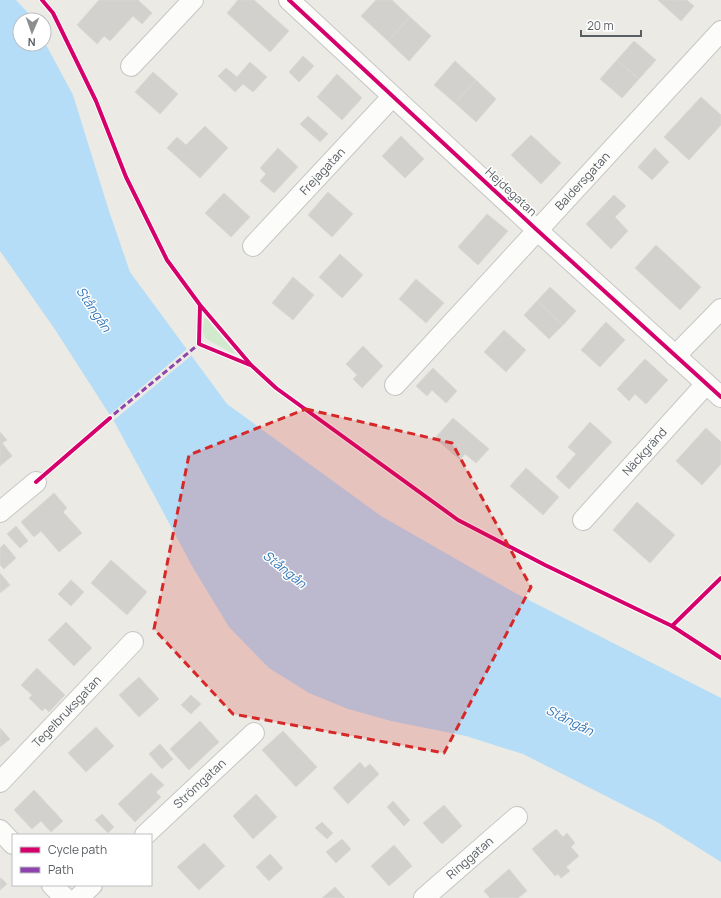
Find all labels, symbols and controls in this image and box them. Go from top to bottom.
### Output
north arrow [12,12,52,52]
scale bar [581,12,641,38]
text: 20 m [587,17,614,34]
text: N [27,35,36,50]
street label: Frejagatan [296,144,349,199]
street label: Baldersgatan [551,148,614,214]
street label: Hejdegatan [482,163,541,220]
water label: Stångån [72,283,116,336]
street label: Näckgränd [618,424,671,479]
water label: Stångån [260,546,311,593]
street label: Tegelbruksgatan [28,672,105,751]
water label: Stångån [543,700,598,740]
street label: Strömgatan [169,755,229,812]
street label: Ringgatan [443,832,497,883]
legend [12,834,152,886]
text: Cycle path [48,841,107,858]
text: Path [48,861,74,878]

